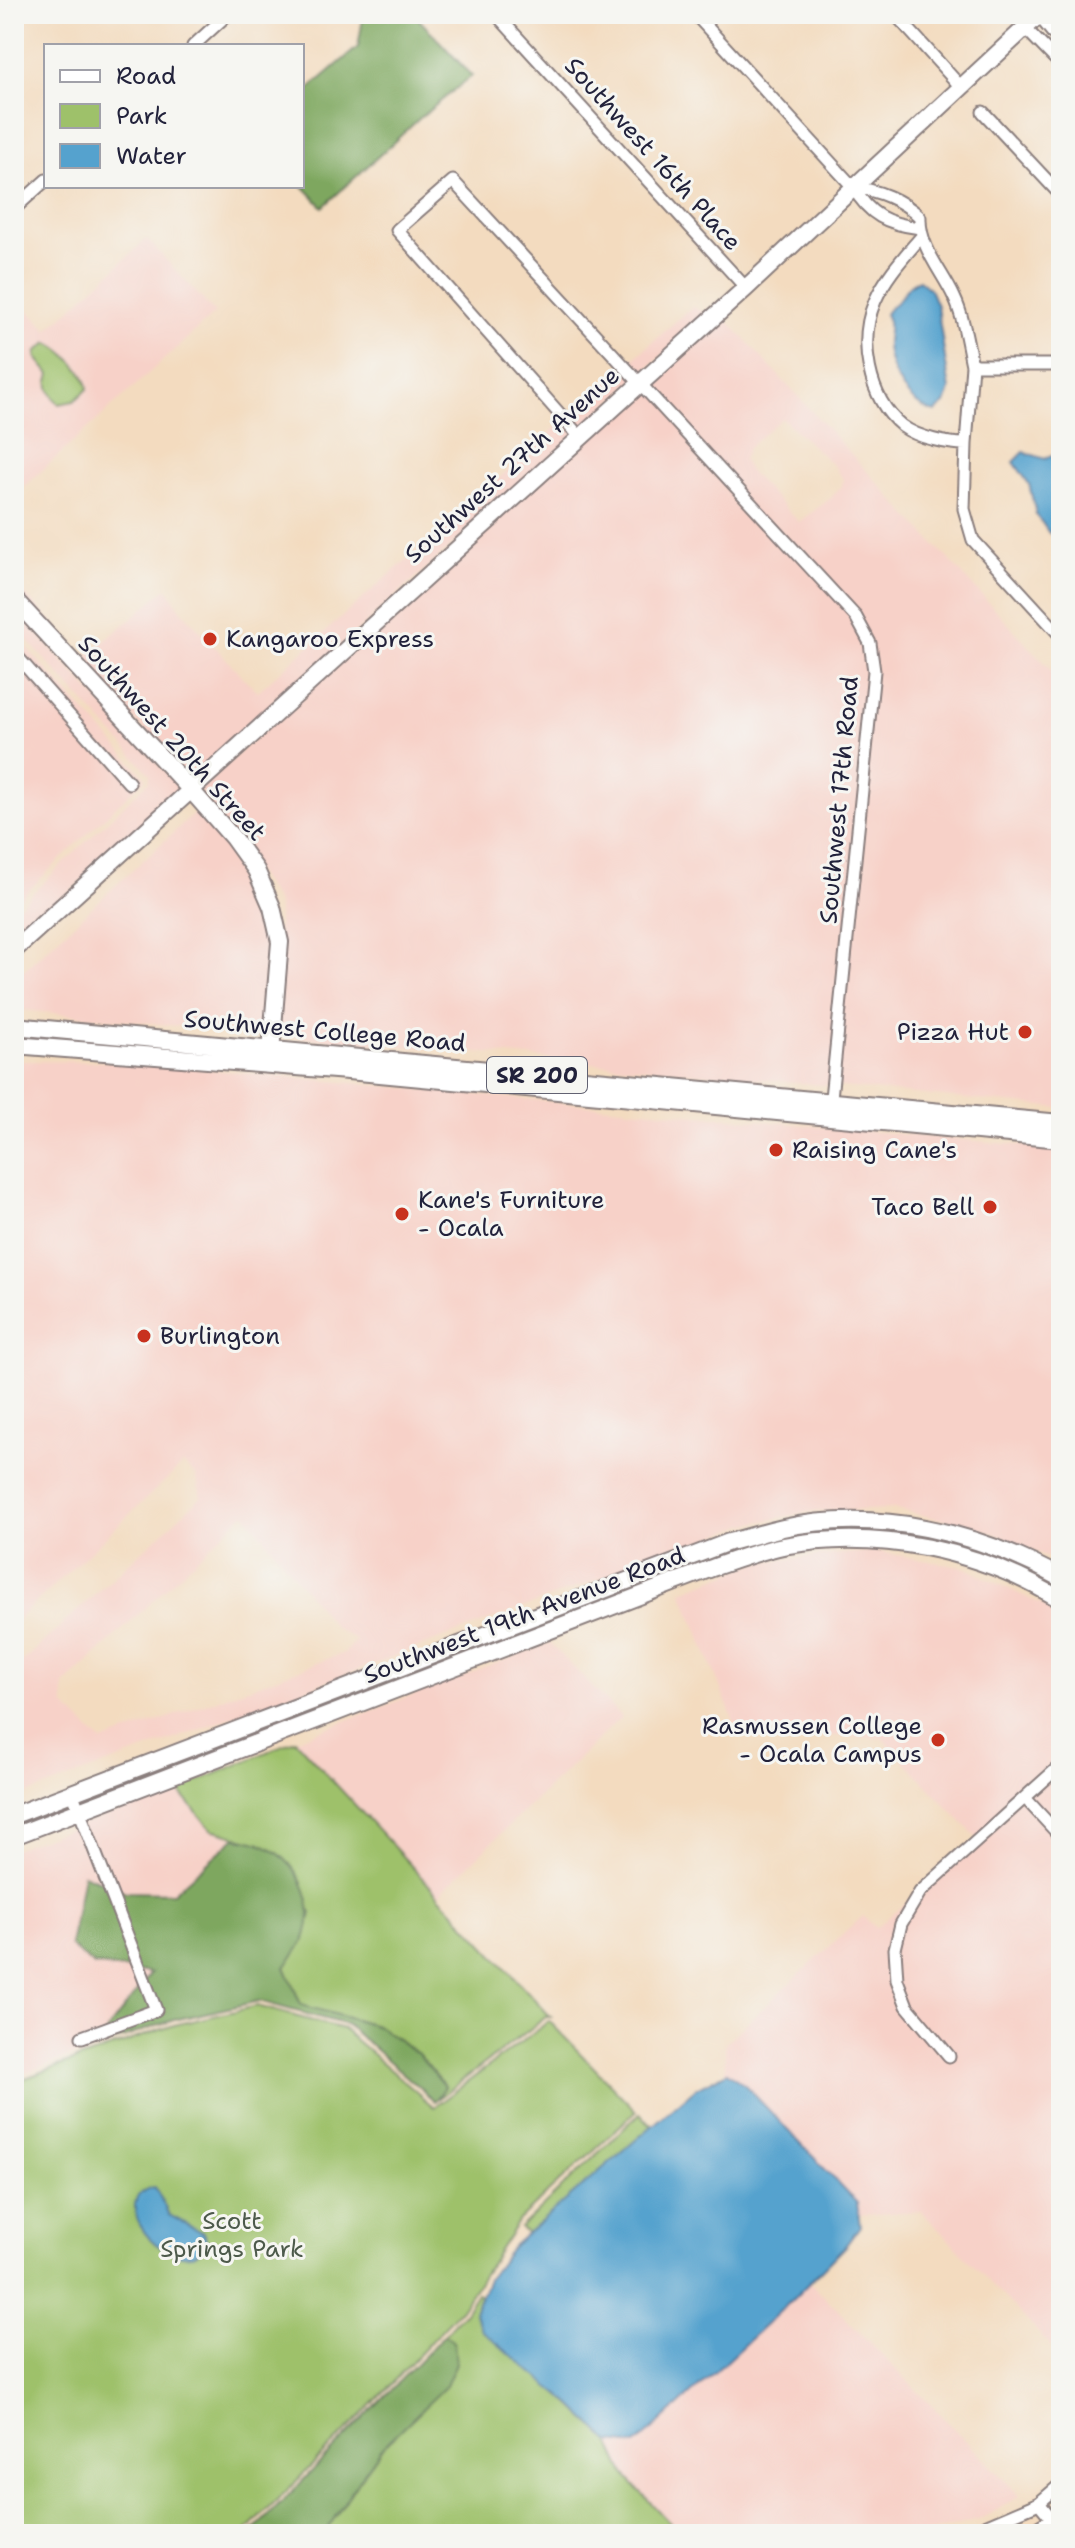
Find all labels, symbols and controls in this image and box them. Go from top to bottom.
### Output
legend [44,44,304,188]
street label: Southwest 16th Place [558,50,748,258]
text: Road [116,60,176,92]
text: Park [116,100,168,132]
text: Water [116,140,187,172]
street label: Southwest 27th Avenue [398,360,626,570]
place label: Kangaroo Express [226,623,434,655]
street label: Southwest 20th Street [71,628,273,848]
marker: Kangaroo Express [201,630,219,648]
street label: Southwest 17th Road [812,675,866,925]
street label: Southwest College Road [183,1003,467,1059]
place label: Pizza Hut [897,1016,1009,1048]
marker: Pizza Hut [1016,1023,1034,1041]
road number: SR 200 [487,1057,587,1093]
place label: Raising Cane's [792,1134,957,1166]
marker: Raising Cane's [767,1141,785,1159]
place label: Kane's Furniture - Ocala [418,1184,605,1244]
place label: Taco Bell [871,1191,975,1223]
marker: Taco Bell [981,1198,999,1216]
marker: Kane's Furniture - Ocala [393,1205,411,1223]
place label: Burlington [160,1320,280,1352]
marker: Burlington [135,1327,153,1345]
street label: Southwest 19th Avenue Road [359,1539,689,1691]
place label: Rasmussen College - Ocala Campus [702,1710,922,1770]
marker: Rasmussen College - Ocala Campus [929,1731,947,1749]
park label: Scott Springs Park [160,2205,304,2265]

